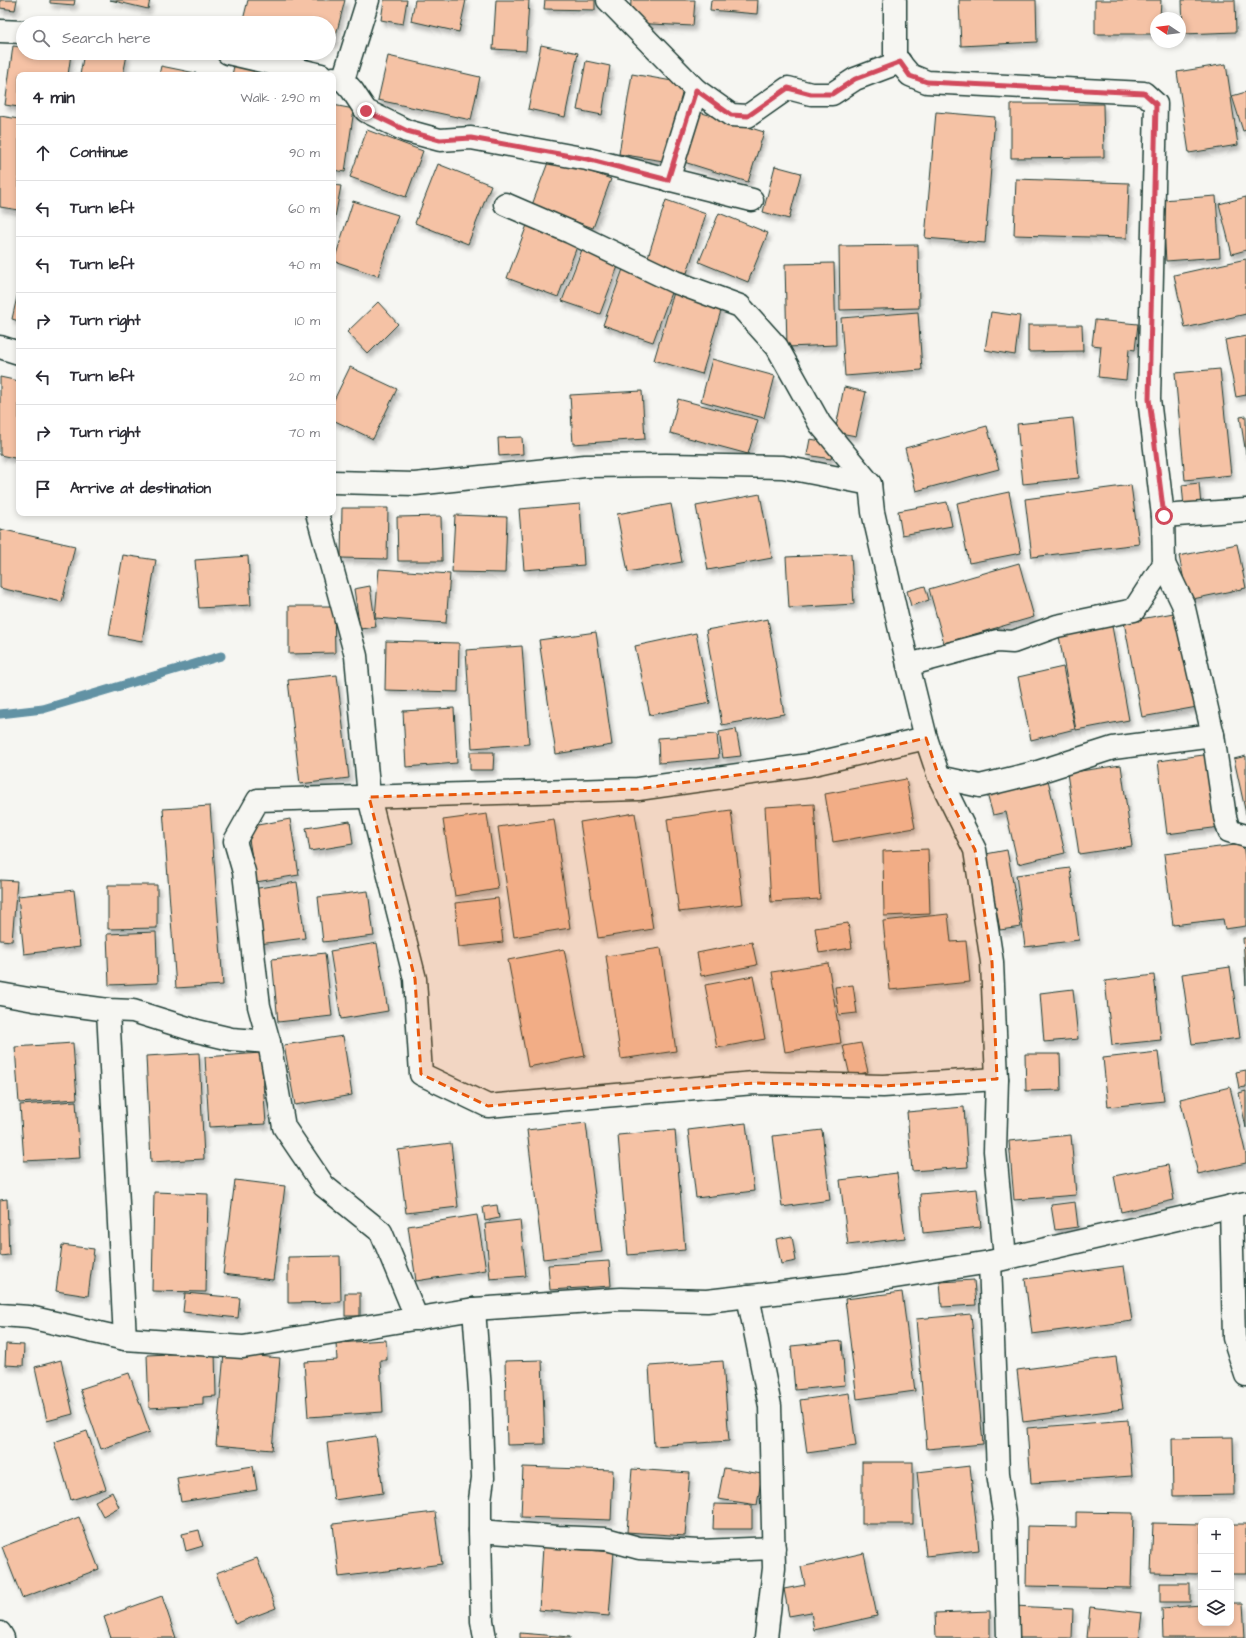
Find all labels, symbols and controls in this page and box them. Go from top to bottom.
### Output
north arrow [1150,12,1186,48]
search box [16,16,336,60]
icon: search [30,27,52,49]
text: Search here [62,28,151,49]
text: 4 min [32,86,75,110]
text: Walk · 290 m [241,89,320,107]
route end [357,102,375,120]
icon: ahead [32,142,54,164]
text: Continue [70,142,128,163]
text: 90 m [289,144,320,162]
icon: left [32,198,54,220]
text: Turn left [70,198,134,219]
text: 60 m [288,200,320,218]
icon: left [32,254,54,276]
text: Turn left [70,254,134,275]
text: 40 m [288,256,320,274]
icon: right [32,310,54,332]
text: Turn right [70,310,141,331]
text: 10 m [295,312,320,330]
icon: left [32,366,54,388]
text: Turn left [70,366,134,387]
text: 20 m [289,368,320,386]
icon: right [32,422,54,444]
text: Turn right [70,422,141,443]
text: 70 m [288,424,320,442]
icon: arrive [32,478,54,500]
text: Arrive at destination [70,478,211,499]
route start [1155,507,1173,525]
map controls [1198,1518,1234,1626]
button: + [1198,1518,1234,1554]
button: − [1198,1554,1234,1590]
button: layers [1198,1590,1234,1626]

